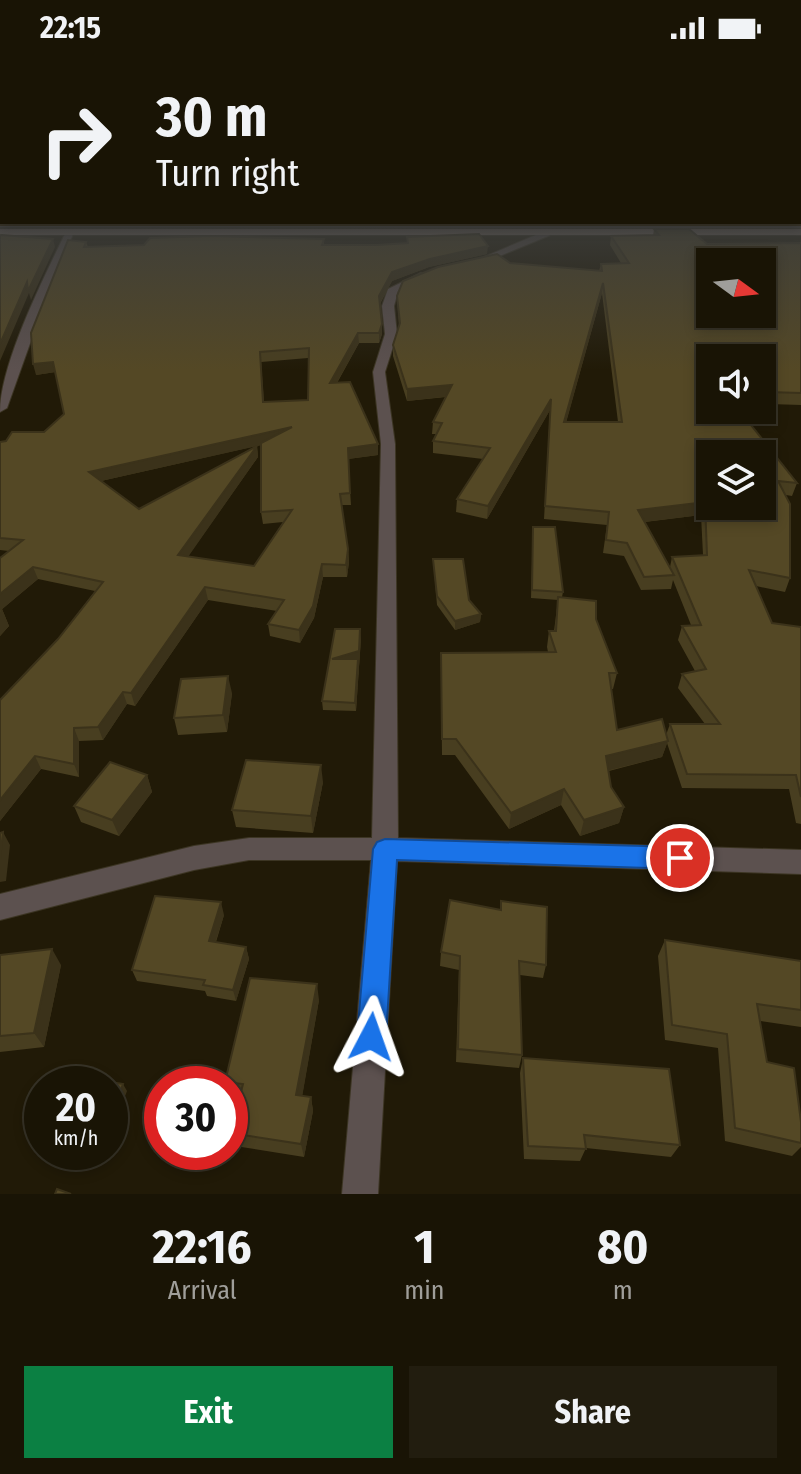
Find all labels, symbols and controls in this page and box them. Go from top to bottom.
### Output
text: 22:15 [40,10,101,46]
text: 30 m [156,84,267,151]
icon: right [24,88,128,192]
text: Turn right [156,152,299,196]
north arrow [696,248,776,328]
map controls [696,248,776,520]
button: sound [696,344,776,424]
button: layers [696,440,776,520]
pin [646,824,714,892]
icon: arrive [658,836,702,880]
position arrow [329,995,413,1079]
speed limit sign: 30 [144,1066,248,1170]
text: 20 [56,1084,96,1132]
text: km/h [54,1126,98,1150]
text: 22:16 [152,1218,252,1276]
text: 1 [414,1218,434,1276]
text: 80 [597,1218,648,1276]
text: Arrival [168,1275,237,1306]
text: min [404,1275,444,1306]
text: m [613,1275,633,1306]
button: Exit [24,1366,393,1458]
button: Share [409,1366,777,1458]

